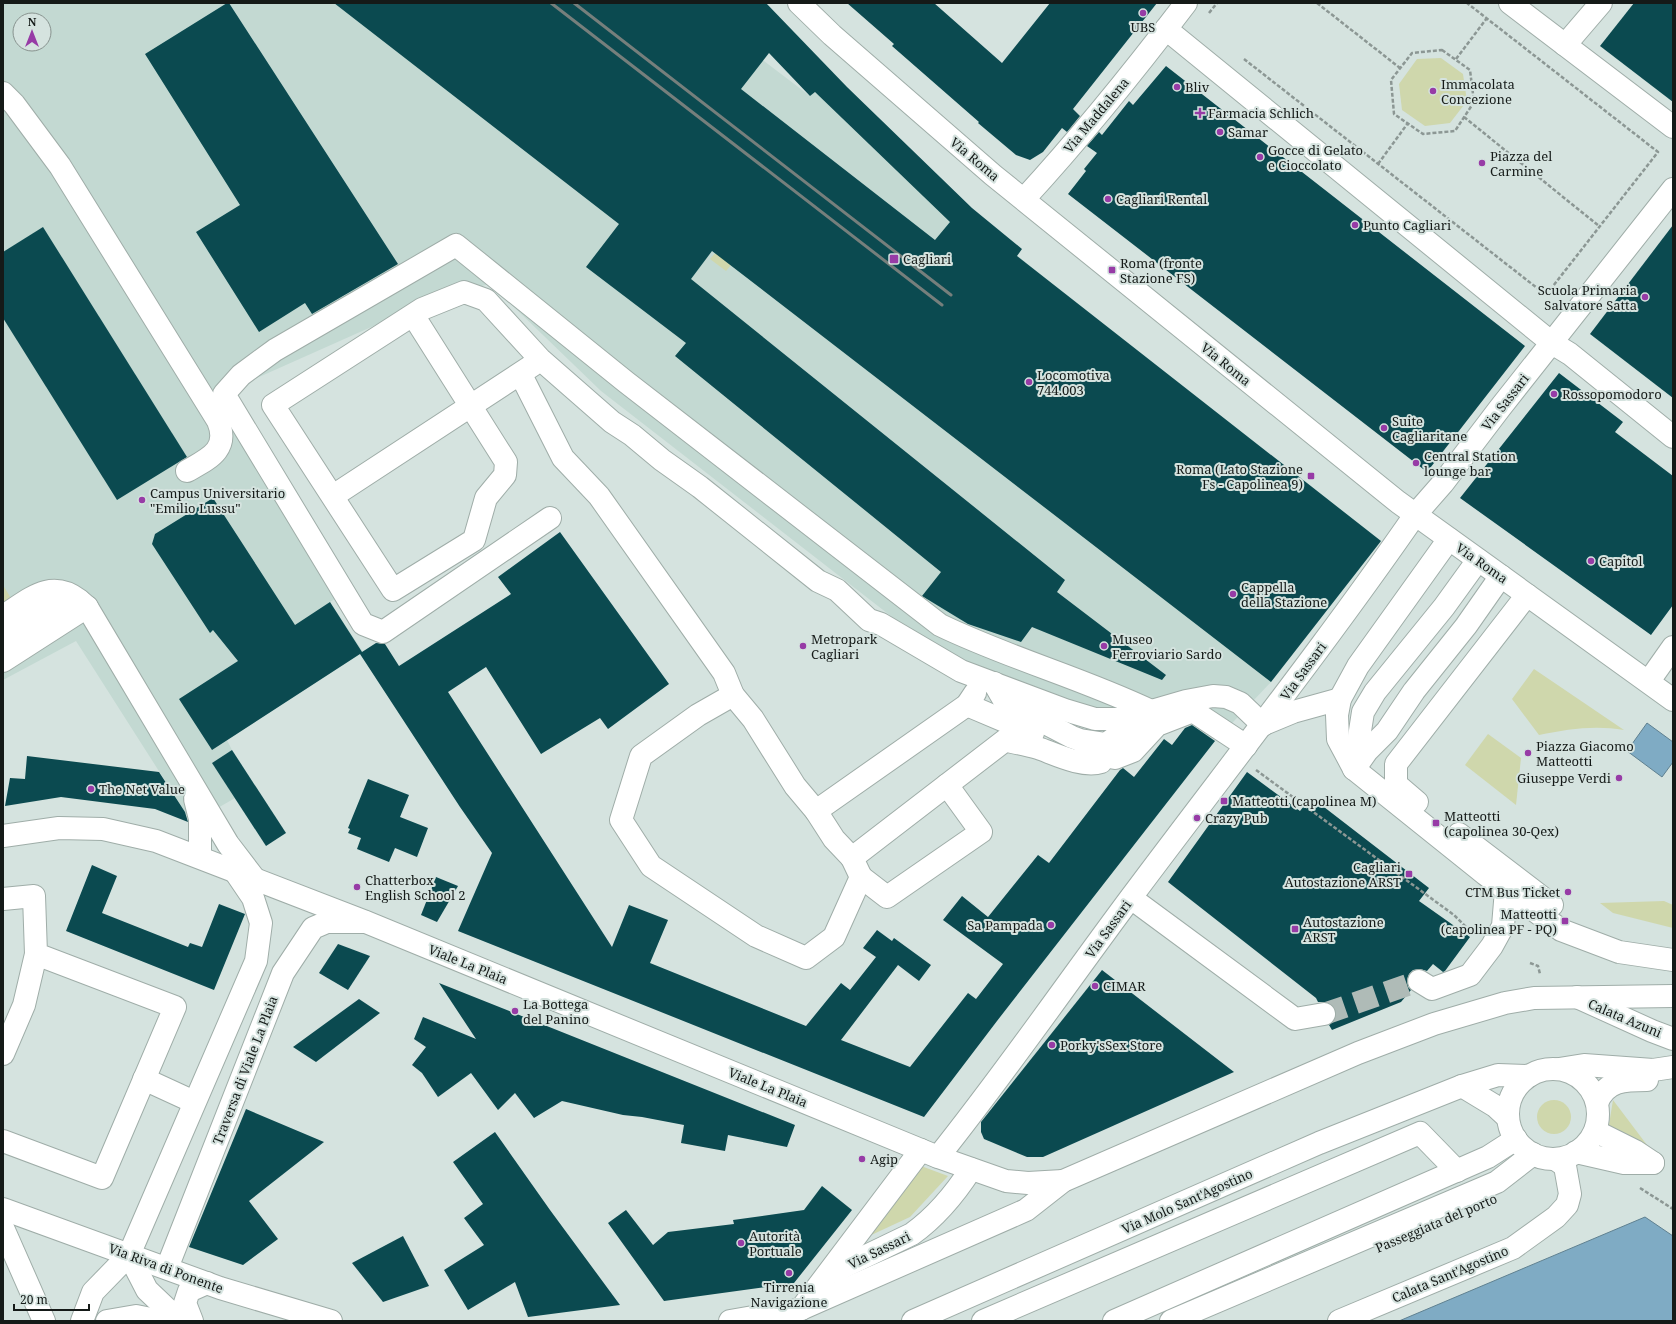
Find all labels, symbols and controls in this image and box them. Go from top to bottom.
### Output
marker: UBS [1138,8,1148,18]
north arrow [12,12,52,52]
text: N [28,14,37,29]
place label: UBS [1131,18,1155,36]
street label: Via Maddalena [1059,74,1133,156]
place label: Immacolata Concezione [1441,75,1515,108]
place label: Bliv [1185,78,1210,96]
marker: Bliv [1172,82,1182,92]
marker: Immacolata Concezione [1428,86,1438,96]
place label: Farmacia Schlich [1208,104,1314,122]
marker: Farmacia Schlich [1195,108,1205,118]
place label: Samar [1228,123,1268,141]
marker: Samar [1215,127,1225,137]
street label: Via Roma [947,133,1003,185]
place label: Gocce di Gelato e Cioccolato [1268,141,1363,174]
place label: Piazza del Carmine [1490,147,1552,180]
marker: Gocce di Gelato e Cioccolato [1255,152,1265,162]
marker: Piazza del Carmine [1477,158,1487,168]
place label: Cagliari Rental [1116,190,1207,208]
marker: Cagliari Rental [1103,194,1113,204]
place label: Punto Cagliari [1363,216,1451,234]
marker: Punto Cagliari [1350,220,1360,230]
place label: Cagliari [903,250,951,268]
marker: Cagliari [888,253,900,265]
place label: Roma (fronte Stazione FS) [1120,254,1202,287]
marker: Roma (fronte Stazione FS) [1107,265,1117,275]
place label: Scuola Primaria Salvatore Satta [1538,281,1637,314]
marker: Scuola Primaria Salvatore Satta [1640,292,1650,302]
street label: Via Roma [1197,338,1255,390]
place label: Locomotiva 744.003 [1037,366,1110,399]
street label: Via Sassari [1477,370,1533,434]
marker: Locomotiva 744.003 [1024,377,1034,387]
place label: Rossopomodoro [1562,385,1662,403]
marker: Rossopomodoro [1549,389,1559,399]
place label: Suite Cagliaritane [1392,412,1467,445]
marker: Suite Cagliaritane [1379,423,1389,433]
place label: Central Station lounge bar [1424,447,1517,480]
marker: Central Station lounge bar [1411,458,1421,468]
place label: Roma (Lato Stazione Fs - Capolinea 9) [1176,460,1303,493]
marker: Roma (Lato Stazione Fs - Capolinea 9) [1306,471,1316,481]
place label: Campus Universitario "Emilio Lussu" [150,484,285,517]
marker: Campus Universitario "Emilio Lussu" [137,495,147,505]
street label: Via Roma [1453,539,1511,587]
place label: Capitol [1599,552,1643,570]
marker: Capitol [1586,556,1596,566]
place label: Cappella della Stazione [1241,578,1327,611]
marker: Cappella della Stazione [1228,589,1238,599]
place label: Metropark Cagliari [811,630,878,663]
place label: Museo Ferroviario Sardo [1112,630,1222,663]
street label: Via Sassari [1276,638,1330,704]
marker: Metropark Cagliari [798,641,808,651]
marker: Museo Ferroviario Sardo [1099,641,1109,651]
place label: Piazza Giacomo Matteotti [1536,737,1634,770]
marker: Piazza Giacomo Matteotti [1523,748,1533,758]
place label: Giuseppe Verdi [1517,769,1611,787]
marker: Giuseppe Verdi [1614,773,1624,783]
place label: The Net Value [99,780,185,798]
marker: The Net Value [86,784,96,794]
place label: Matteotti (capolinea M) [1232,792,1376,810]
marker: Matteotti (capolinea M) [1219,796,1229,806]
place label: Matteotti (capolinea 30-Qex) [1444,807,1559,840]
place label: Crazy Pub [1205,809,1268,827]
marker: Crazy Pub [1192,813,1202,823]
marker: Matteotti (capolinea 30-Qex) [1431,818,1441,828]
place label: Cagliari Autostazione ARST [1285,858,1401,891]
marker: Cagliari Autostazione ARST [1404,869,1414,879]
place label: Chatterbox English School 2 [365,871,466,904]
marker: Chatterbox English School 2 [352,882,362,892]
place label: CTM Bus Ticket [1465,883,1560,901]
marker: CTM Bus Ticket [1563,887,1573,897]
street label: Via Sassari [1081,896,1135,962]
place label: Matteotti (capolinea PF - PQ) [1441,905,1557,938]
place label: Autostazione ARST [1303,913,1384,946]
place label: Sa Pampada [967,916,1043,934]
marker: Matteotti (capolinea PF - PQ) [1560,916,1570,926]
marker: Sa Pampada [1046,920,1056,930]
marker: Autostazione ARST [1290,924,1300,934]
street label: Viale La Plaia [426,940,510,988]
place label: CIMAR [1103,977,1146,995]
marker: CIMAR [1090,981,1100,991]
street label: Traversa di Viale La Plaia [208,993,282,1147]
street label: Calata Azuni [1585,994,1665,1042]
place label: La Bottega del Panino [523,995,589,1028]
marker: La Bottega del Panino [510,1006,520,1016]
place label: Porky'sSex Store [1060,1036,1162,1054]
marker: Porky'sSex Store [1047,1040,1057,1050]
street label: Viale La Plaia [726,1063,810,1111]
place label: Agip [870,1150,898,1168]
marker: Agip [857,1154,867,1164]
street label: Via Molo Sant'Agostino [1119,1164,1255,1238]
street label: Passeggiata del porto [1372,1189,1500,1257]
place label: Autorità Portuale [749,1227,802,1260]
street label: Via Sassari [845,1227,913,1273]
marker: Autorità Portuale [736,1238,746,1248]
street label: Via Riva di Ponente [106,1239,226,1297]
street label: Calata Sant'Agostino [1389,1241,1511,1307]
marker: Tirrenia Navigazione [784,1268,794,1278]
place label: Tirrenia Navigazione [751,1278,827,1311]
scale bar [14,1286,89,1312]
text: 20 m [20,1291,48,1308]

